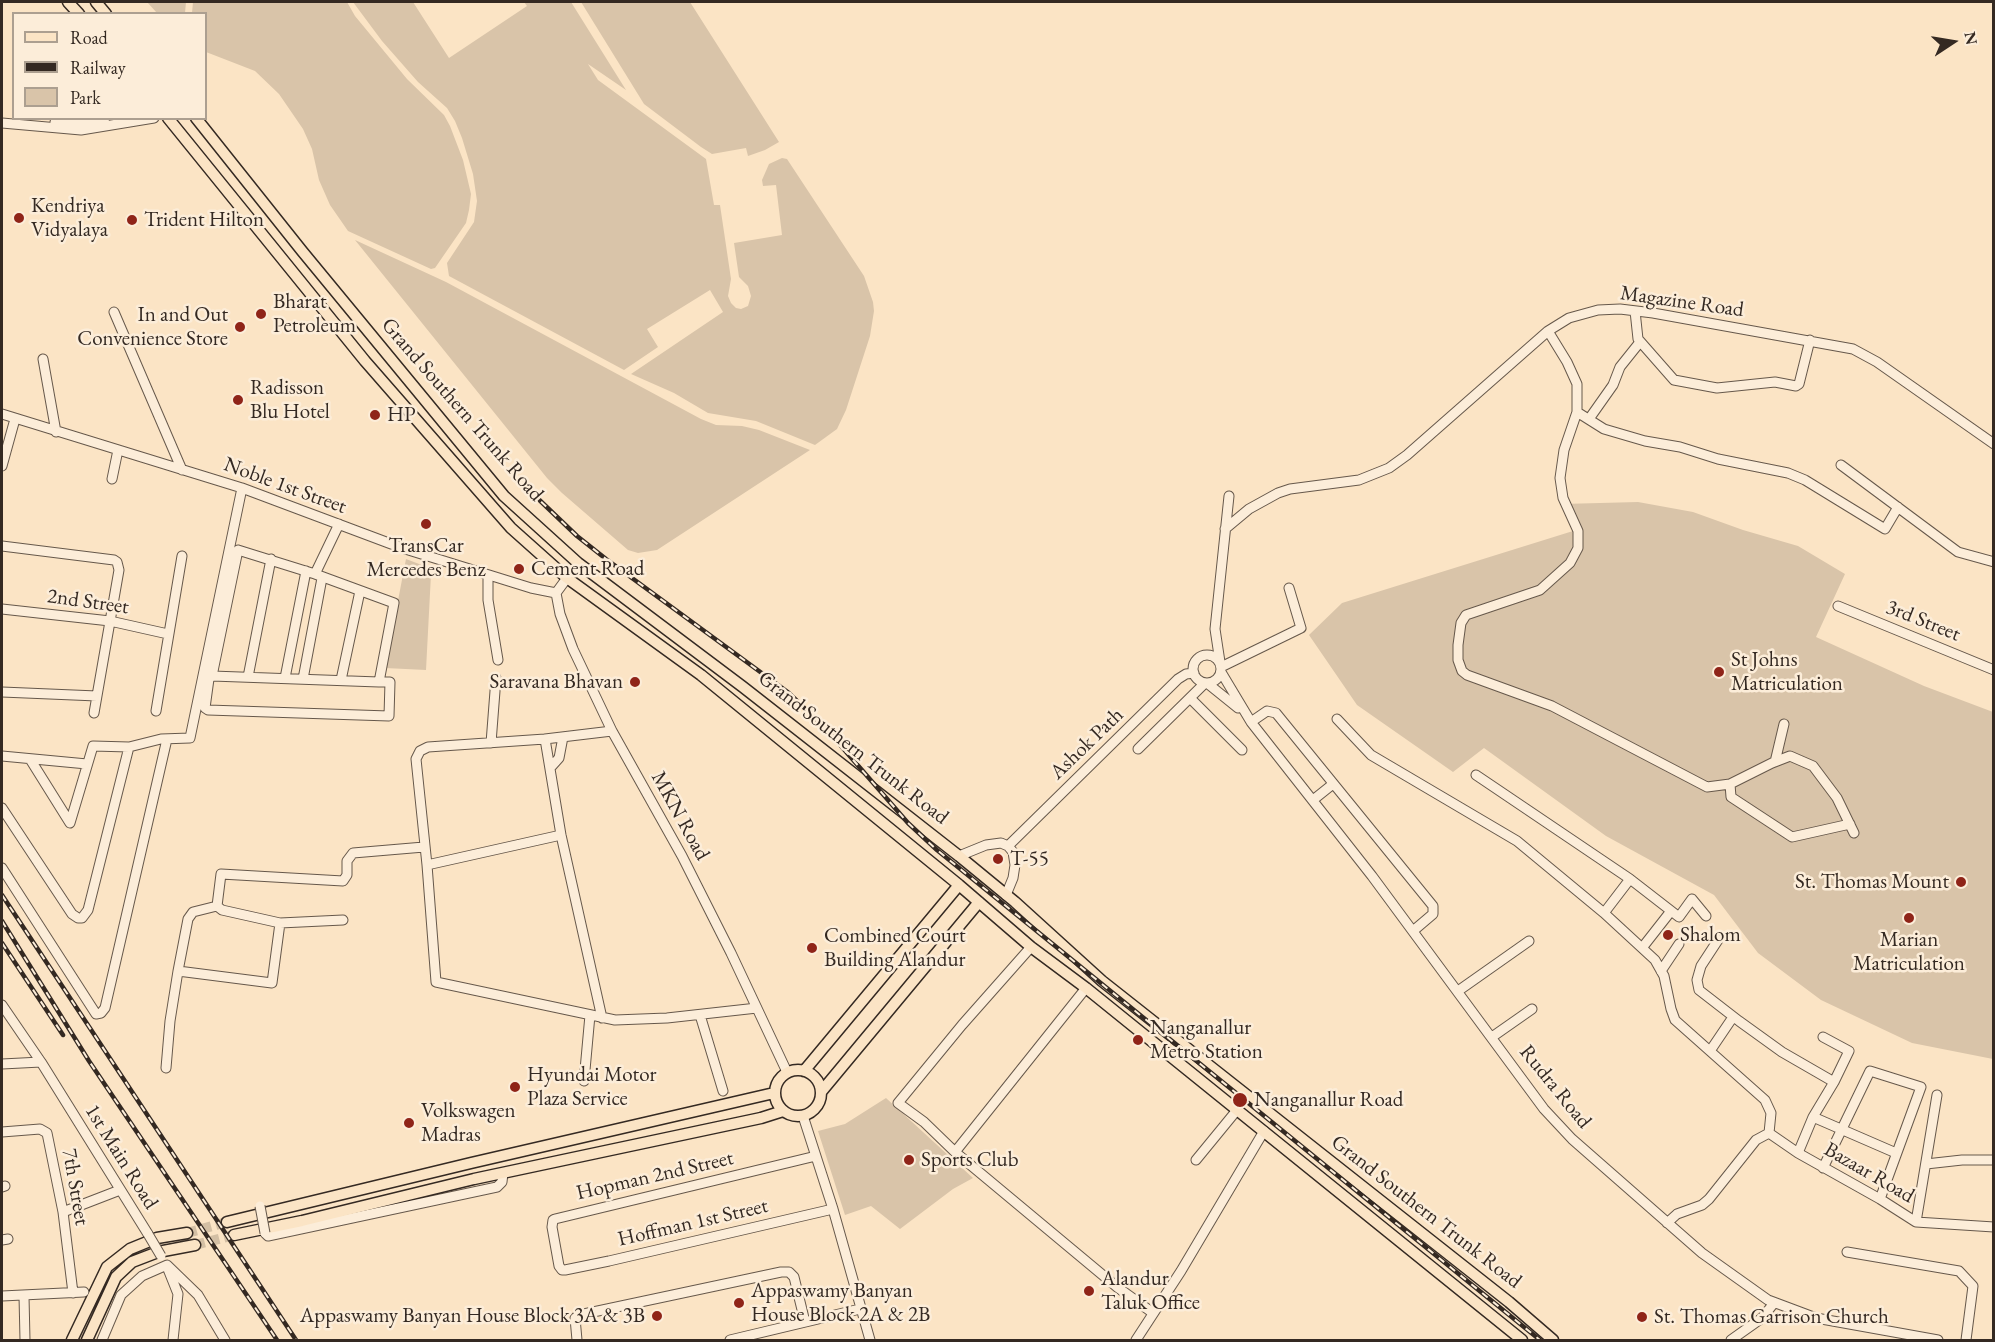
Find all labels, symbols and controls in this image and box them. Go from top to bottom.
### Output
legend [12,12,207,120]
north arrow [1923,12,1983,72]
text: Road [70,26,108,49]
text: N [1959,30,1983,47]
text: Railway [70,56,126,79]
text: Park [70,86,101,109]
place label: Kendriya Vidyalaya [31,193,108,243]
place label: Trident Hilton [144,207,264,233]
marker: Kendriya Vidyalaya [12,211,26,225]
marker: Trident Hilton [125,213,139,227]
street label: Magazine Road [1619,281,1745,323]
place label: Bharat Petroleum [273,289,356,339]
place label: In and Out Convenience Store [77,302,228,352]
marker: Bharat Petroleum [254,307,268,321]
street label: Grand Southern Trunk Road [375,313,549,507]
marker: In and Out Convenience Store [233,320,247,334]
place label: Radisson Blu Hotel [250,375,330,425]
marker: Radisson Blu Hotel [231,393,245,407]
place label: HP [387,402,416,428]
marker: HP [368,408,382,422]
street label: Noble 1st Street [220,452,350,520]
marker: TransCar Mercedes Benz [419,517,433,531]
place label: TransCar Mercedes Benz [366,533,486,583]
place label: Cement Road [531,556,644,582]
marker: Cement Road [512,562,526,576]
street label: 2nd Street [46,584,130,620]
street label: 3rd Street [1882,595,1964,647]
place label: St Johns Matriculation [1731,647,1843,697]
marker: St Johns Matriculation [1712,665,1726,679]
street label: Grand Southern Trunk Road [753,666,953,830]
place label: Saravana Bhavan [490,669,623,695]
marker: Saravana Bhavan [628,675,642,689]
street label: Ashok Path [1045,703,1129,785]
street label: MKN Road [645,767,715,865]
place label: T-55 [1010,846,1049,872]
marker: T-55 [991,852,1005,866]
place label: St. Thomas Mount [1795,869,1949,895]
marker: St. Thomas Mount [1954,875,1968,889]
marker: Marian Matriculation [1902,911,1916,925]
place label: Shalom [1680,922,1741,948]
place label: Combined Court Building Alandur [824,923,966,973]
place label: Marian Matriculation [1853,927,1965,977]
marker: Shalom [1661,928,1675,942]
marker: Combined Court Building Alandur [805,941,819,955]
place label: Nanganallur Metro Station [1150,1015,1263,1065]
marker: Nanganallur Metro Station [1131,1033,1145,1047]
street label: Rudra Road [1514,1040,1596,1134]
place label: Hyundai Motor Plaza Service [527,1062,657,1112]
marker: Hyundai Motor Plaza Service [508,1080,522,1094]
place label: Nanganallur Road [1254,1087,1403,1113]
marker: Nanganallur Road [1231,1091,1249,1109]
place label: Volkswagen Madras [421,1098,516,1148]
street label: 1st Main Road [79,1100,163,1214]
marker: Volkswagen Madras [402,1116,416,1130]
street label: Grand Southern Trunk Road [1326,1130,1526,1294]
street label: Bazaar Road [1819,1137,1919,1209]
street label: 7th Street [56,1146,94,1228]
street label: Hopman 2nd Street [574,1146,736,1206]
place label: Sports Club [921,1147,1018,1173]
marker: Sports Club [902,1153,916,1167]
street label: Hoffman 1st Street [615,1193,771,1253]
place label: Alandur Taluk Office [1101,1266,1200,1316]
place label: Appaswamy Banyan House Block 2A & 2B [751,1278,930,1328]
marker: Alandur Taluk Office [1082,1284,1096,1298]
marker: Appaswamy Banyan House Block 2A & 2B [732,1296,746,1310]
place label: Appaswamy Banyan House Block 3A & 3B [300,1303,645,1329]
place label: St. Thomas Garrison Church [1654,1304,1889,1330]
marker: Appaswamy Banyan House Block 3A & 3B [650,1309,664,1323]
marker: St. Thomas Garrison Church [1635,1310,1649,1324]

